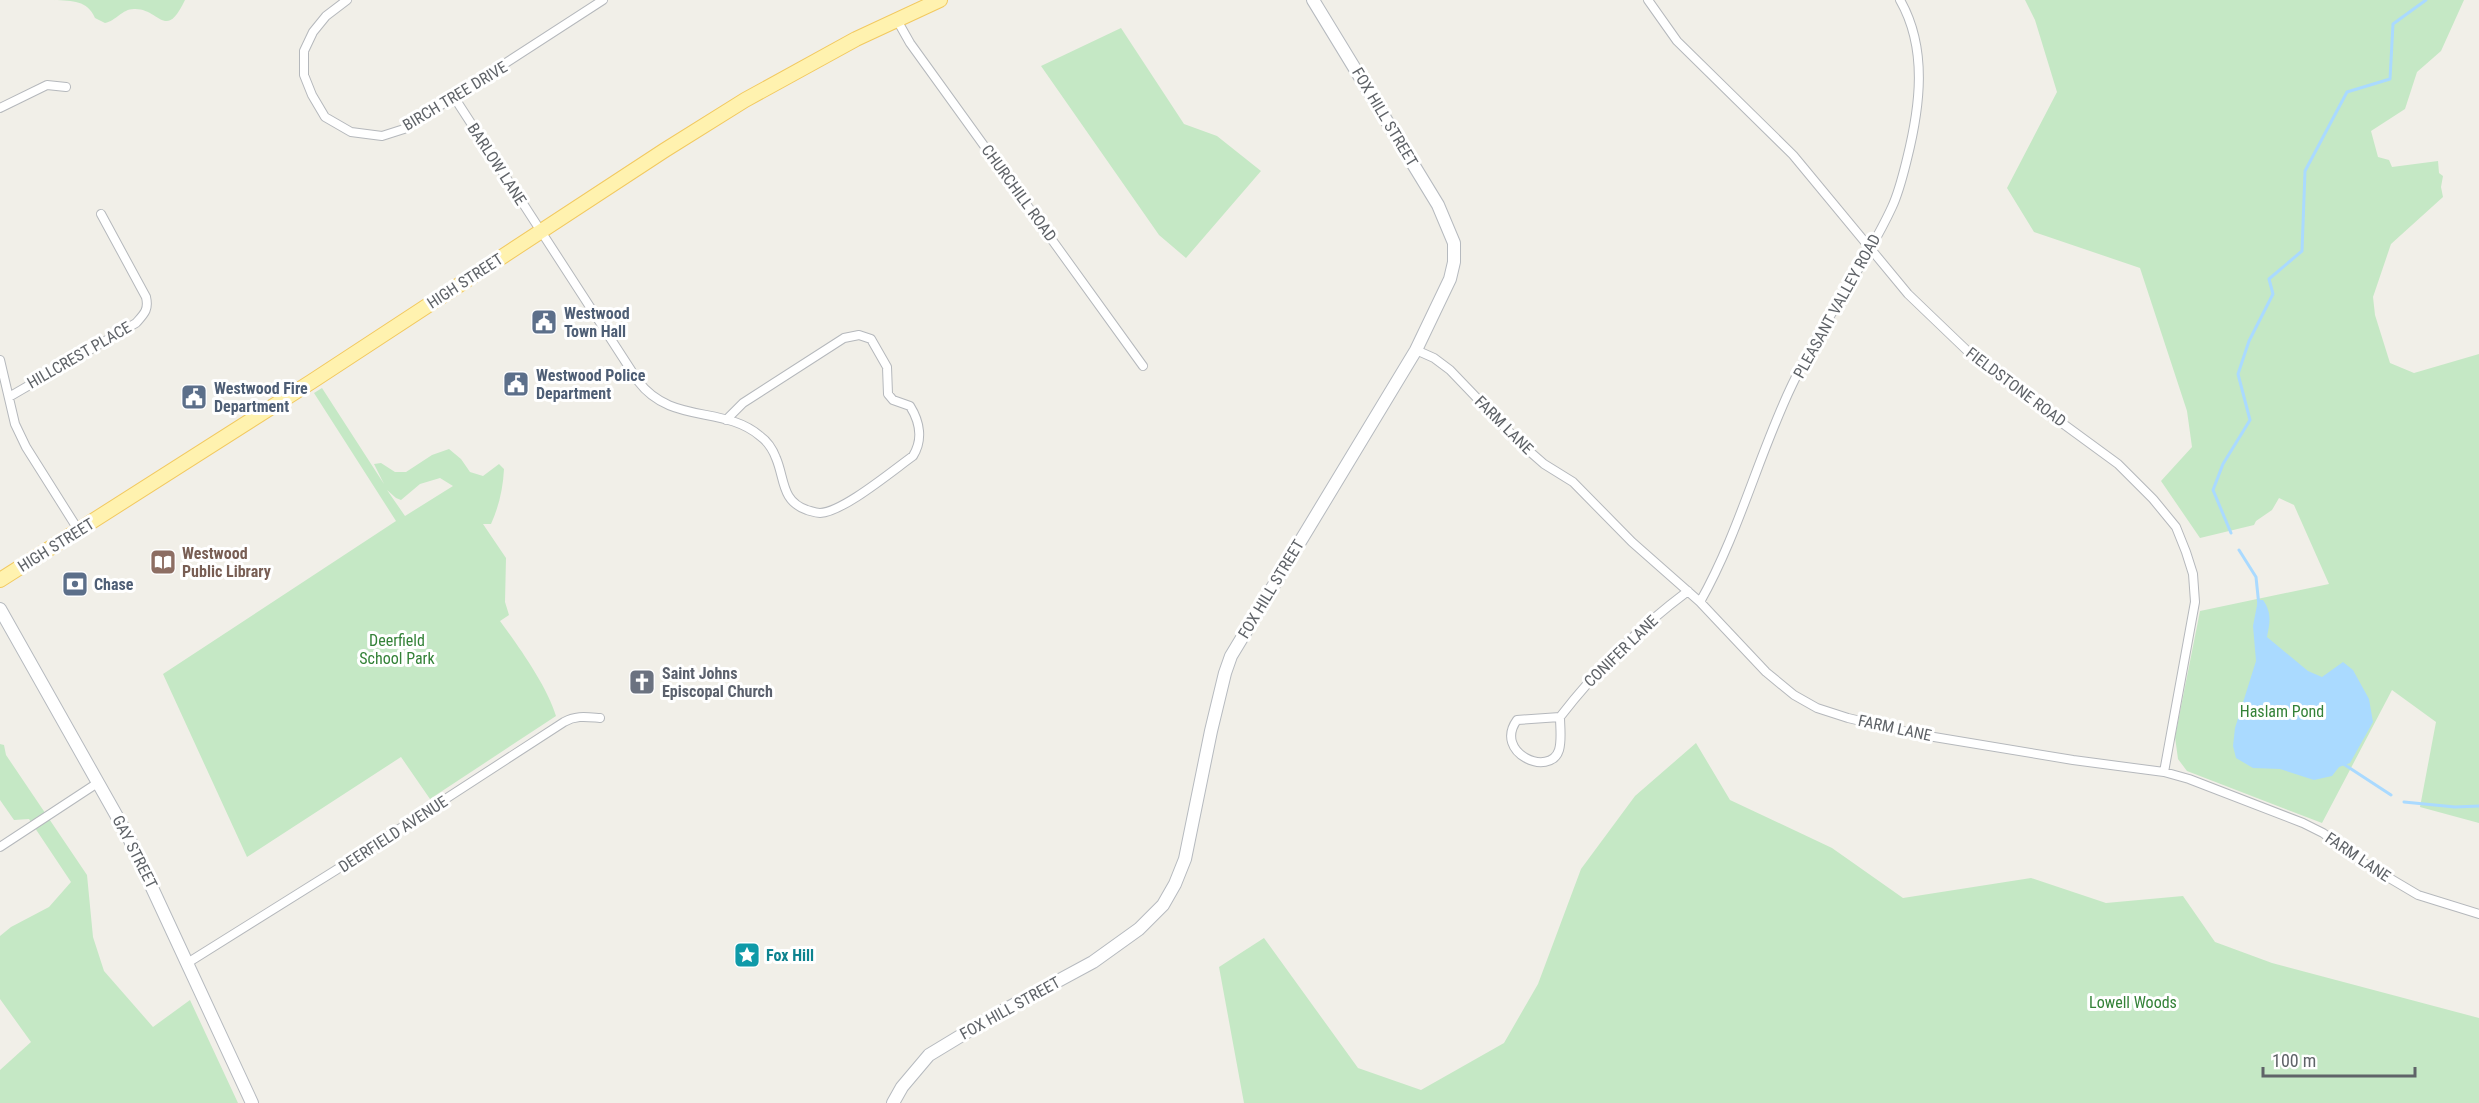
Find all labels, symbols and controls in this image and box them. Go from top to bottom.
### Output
street label: BIRCH TREE DRIVE [399,57,511,135]
street label: FOX HILL STREET [1348,64,1422,170]
street label: BARLOW LANE [463,119,531,209]
street label: CHURCHILL ROAD [978,141,1060,245]
street label: PLEASANT VALLEY ROAD [1789,231,1885,381]
street label: HIGH STREET [424,249,506,313]
place label: Westwood Town Hall [564,304,630,341]
public building icon: Westwood Town Hall [529,307,559,337]
street label: HILLCREST PLACE [24,318,134,392]
street label: FIELDSTONE ROAD [1962,343,2070,431]
place label: Westwood Police Department [536,366,646,403]
public building icon: Westwood Police Department [501,369,531,399]
place label: Westwood Fire Department [214,379,308,416]
public building icon: Westwood Fire Department [179,382,209,412]
street label: FARM LANE [1471,392,1537,458]
street label: HIGH STREET [14,514,98,576]
street label: FOX HILL STREET [1234,536,1308,642]
place label: Westwood Public Library [182,544,271,581]
library icon: Westwood Public Library [148,547,178,577]
bank icon: Chase [60,569,90,599]
place label: Chase [94,575,134,594]
street label: CONIFER LANE [1580,611,1662,691]
park label: Deerfield School Park [359,631,435,668]
place label: Saint Johns Episcopal Church [662,664,773,701]
church icon: Saint Johns Episcopal Church [627,667,657,697]
park label: Haslam Pond [2240,702,2324,721]
street label: FARM LANE [1856,711,1934,745]
street label: DEERFIELD AVENUE [335,792,451,876]
street label: GAY STREET [108,812,162,892]
street label: FARM LANE [2322,828,2394,886]
place icon: Fox Hill [732,940,762,970]
place label: Fox Hill [766,946,814,965]
street label: FOX HILL STREET [956,973,1064,1043]
park label: Lowell Woods [2089,993,2177,1012]
scale bar [2263,1040,2414,1078]
text: 100 m [2272,1050,2316,1071]

